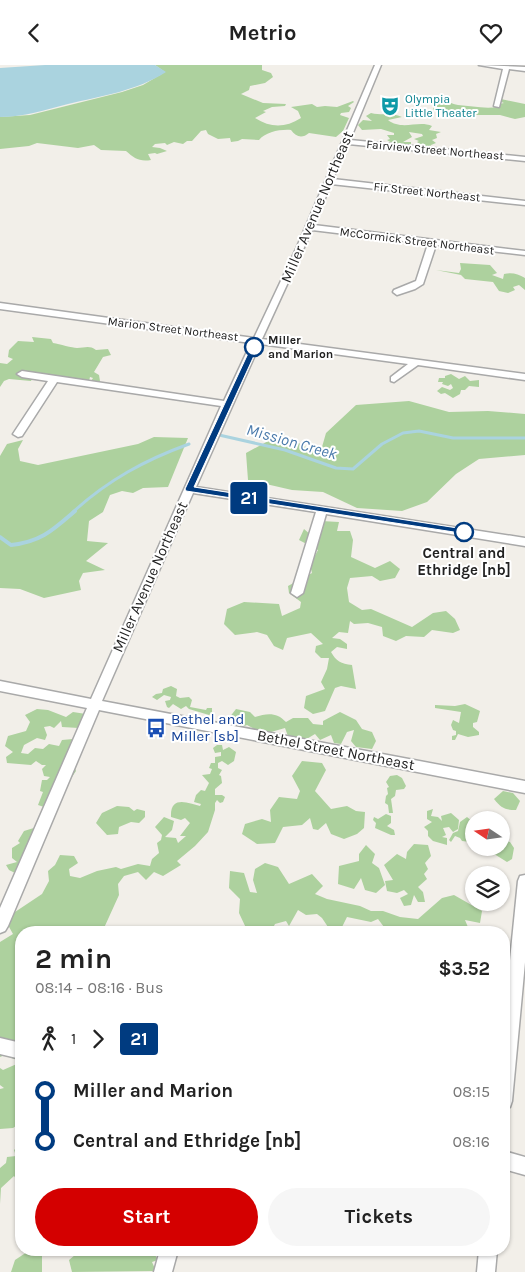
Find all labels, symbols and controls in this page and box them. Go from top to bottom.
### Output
icon: back [20,19,48,47]
icon: heart [477,19,505,47]
text: Metrio [229,20,296,46]
place label: Olympia Little Theater [405,92,477,120]
theatre icon: Olympia Little Theater [379,95,401,117]
street label: Miller Avenue Northeast [277,128,357,286]
street label: Fairview Street Northeast [366,137,505,163]
street label: Fir Street Northeast [373,179,482,205]
street label: McCormick Street Northeast [339,225,495,257]
street label: Marion Street Northeast [107,314,240,344]
place label: Miller and Marion [268,333,333,361]
marker: Miller and Marion [244,337,264,357]
water label: Mission Creek [244,420,340,464]
line badge: 21 [226,482,272,514]
text: 21 [240,487,258,509]
street label: Miller Avenue Northeast [109,498,192,655]
marker: Central and Ethridge [nb] [454,522,474,542]
place label: Central and Ethridge [nb] [417,544,511,579]
place label: Bethel and Miller [sb] [171,710,244,745]
bus stop icon: Bethel and Miller [sb] [145,717,167,739]
street label: Bethel Street Northeast [256,726,417,774]
north arrow [465,811,510,856]
map controls [465,811,510,911]
button: layers [465,866,510,911]
text: 2 min [35,942,112,975]
text: $3.52 [438,958,490,980]
text: 08:14 – 08:16 · Bus [35,978,163,997]
icon: walk [35,1025,63,1053]
icon: forward [84,1025,112,1053]
text: 21 [130,1028,148,1050]
text: 1 [71,1029,76,1048]
text: Miller and Marion [73,1080,233,1102]
text: 08:15 [453,1082,490,1101]
text: Central and Ethridge [nb] [73,1130,301,1152]
text: 08:16 [453,1132,490,1151]
button: Start [35,1188,258,1246]
button: Tickets [268,1188,490,1246]

